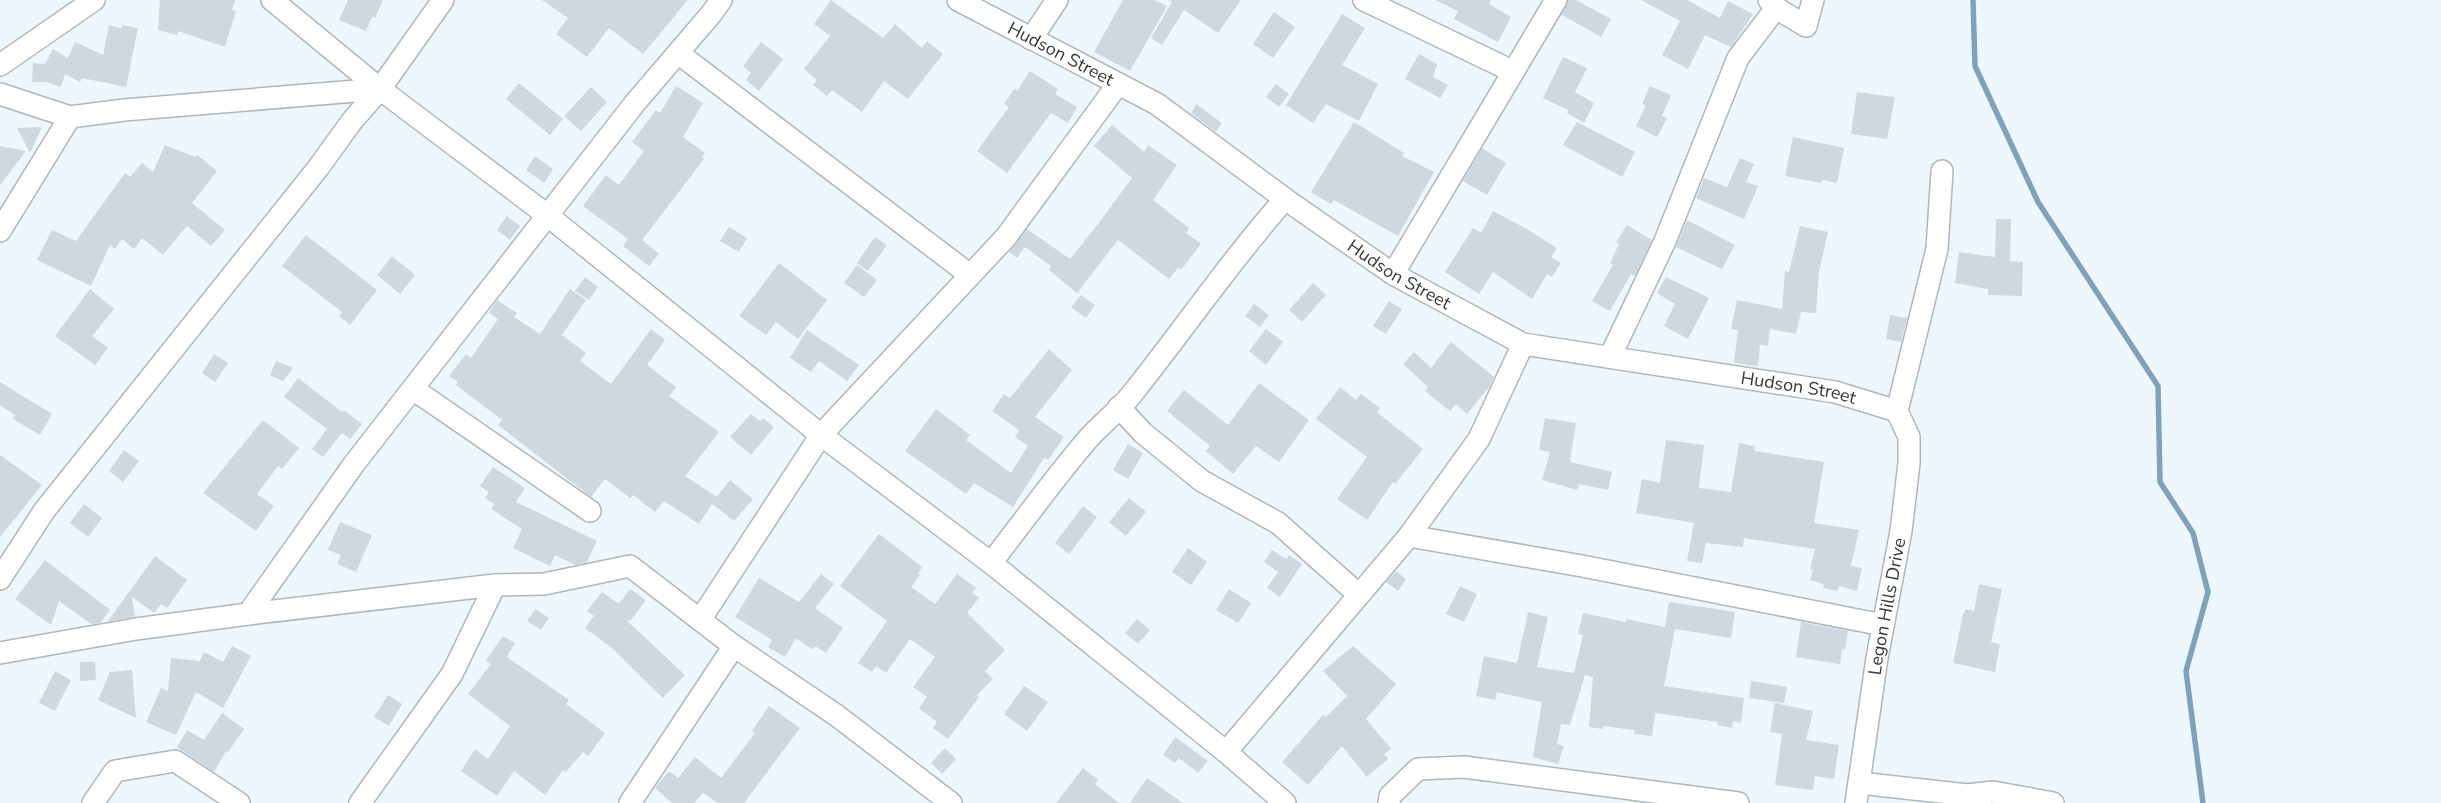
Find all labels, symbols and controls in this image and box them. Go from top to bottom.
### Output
street label: Hudson Street [1003,16,1119,92]
street label: Hudson Street [1343,234,1456,315]
street label: Hudson Street [1739,366,1860,410]
street label: Legon Hills Drive [1863,536,1911,677]

